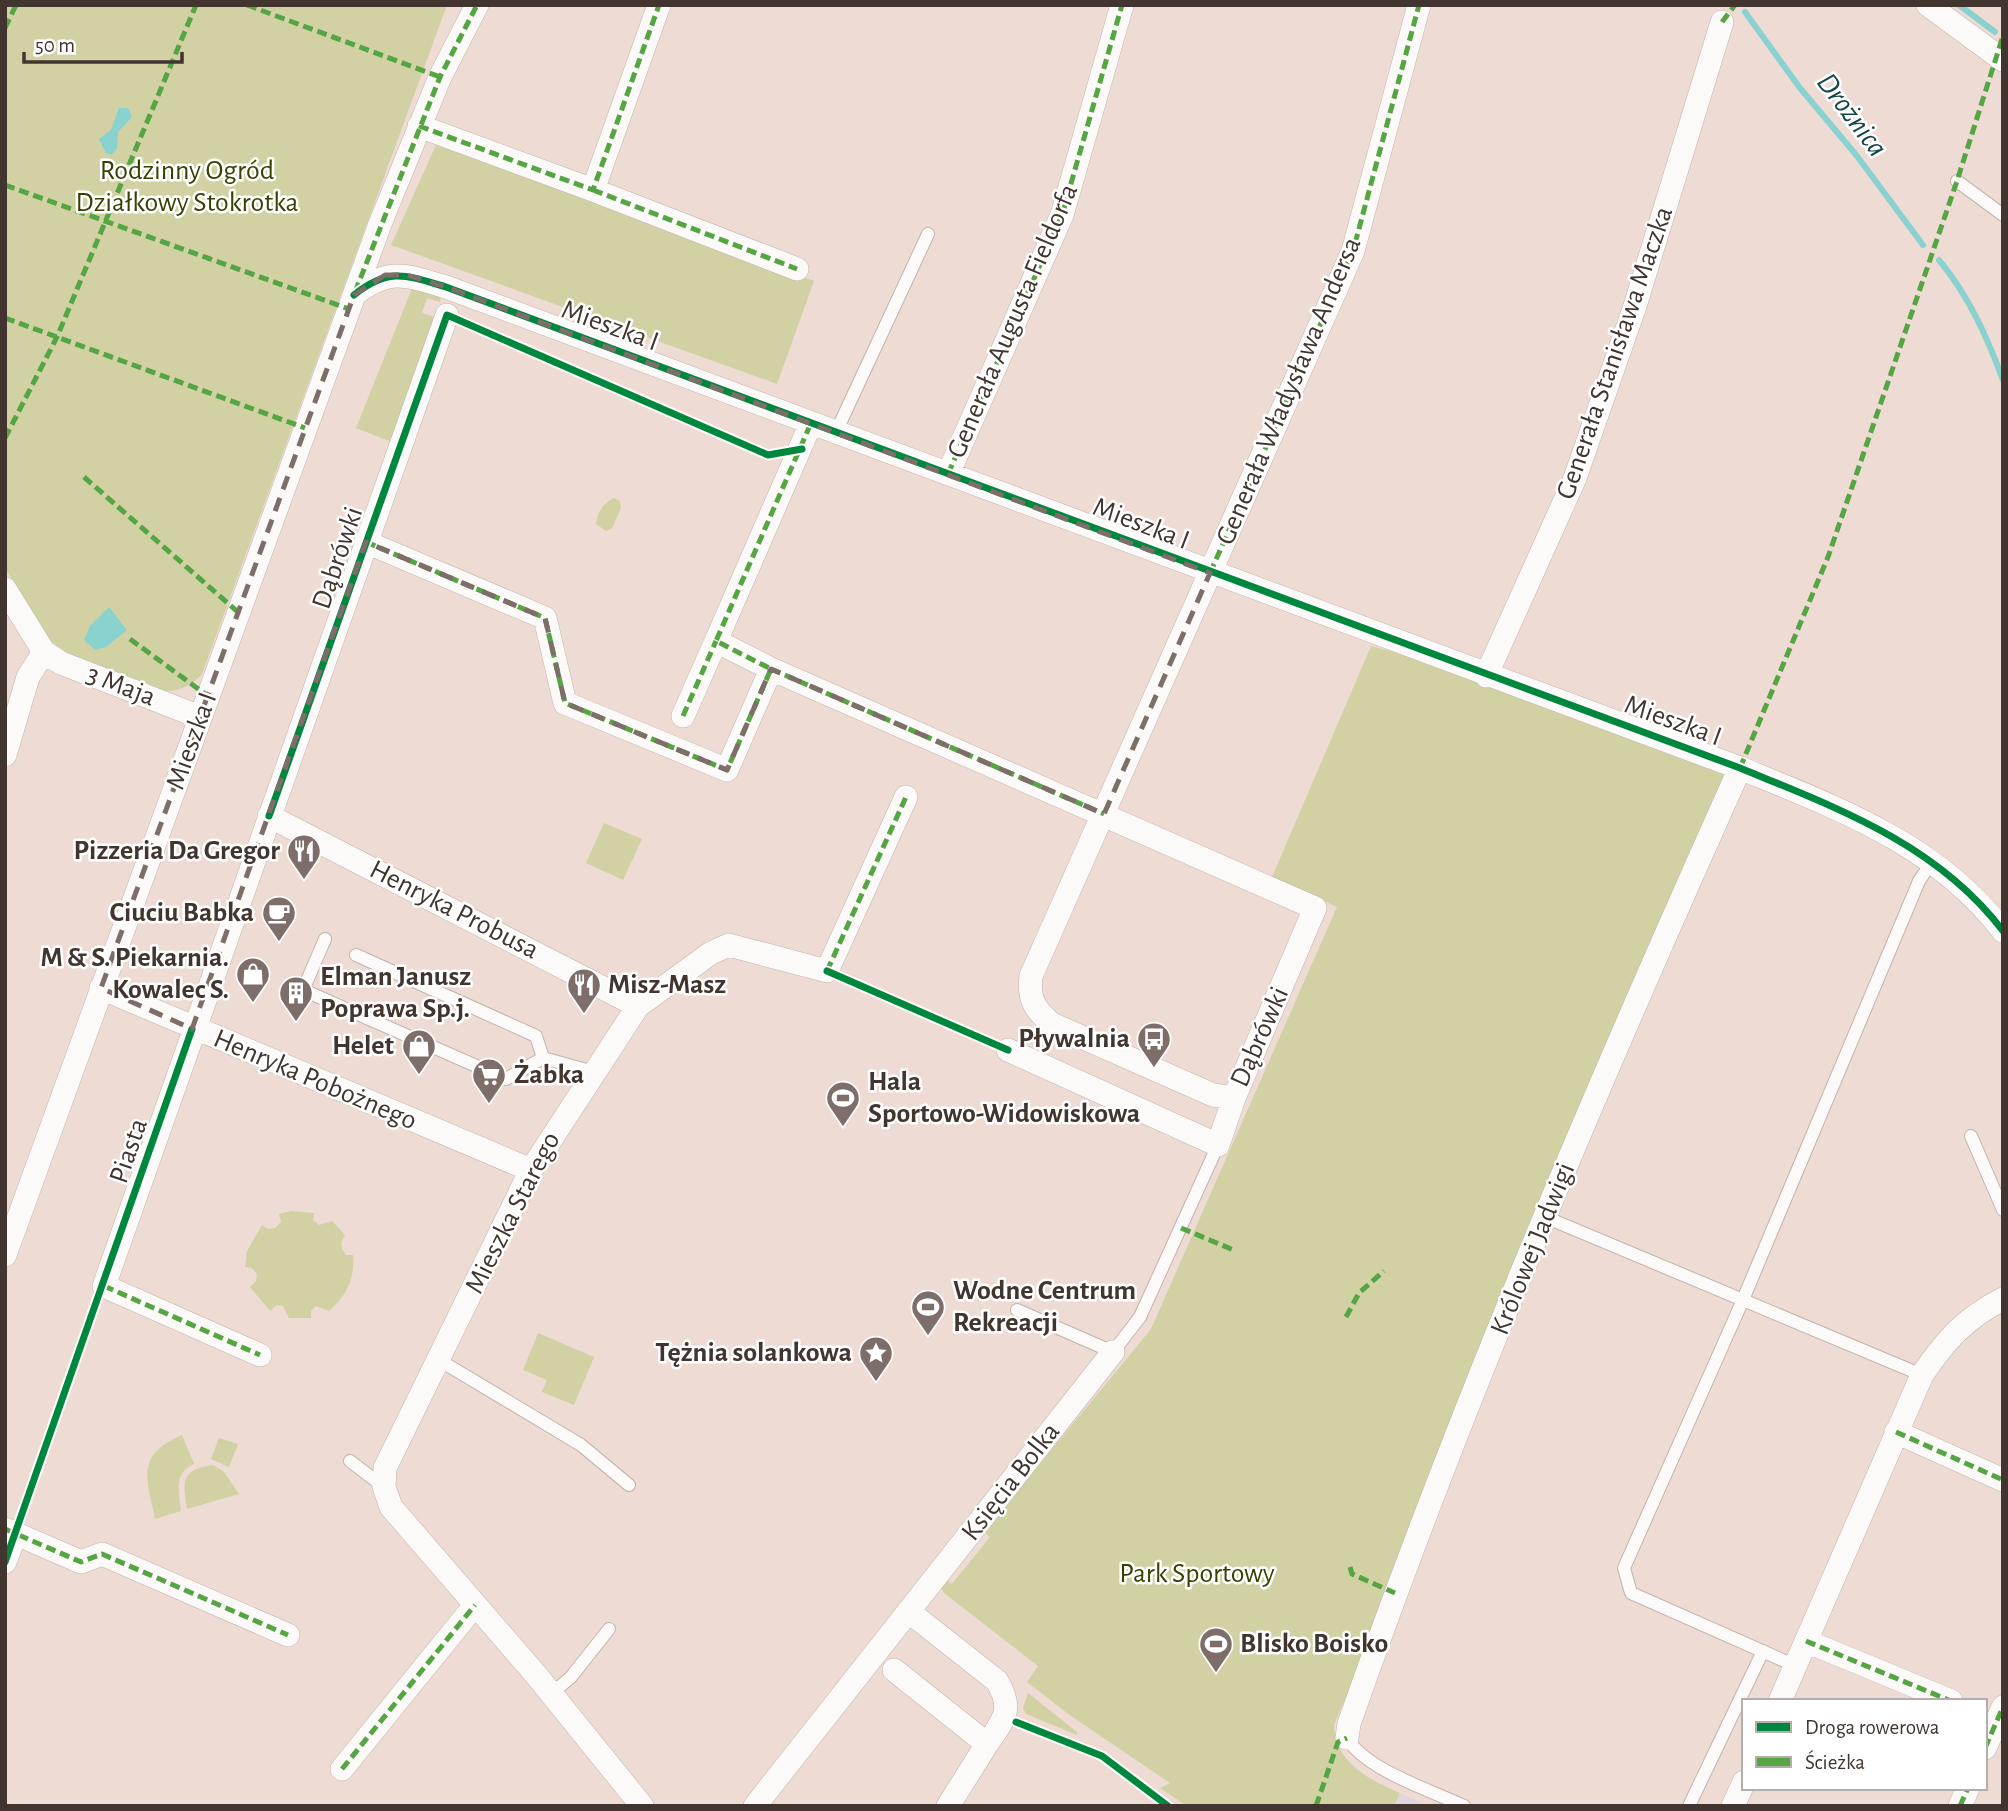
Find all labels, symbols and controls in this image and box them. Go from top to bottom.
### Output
scale bar [24,21,182,65]
text: 50 m [35,35,75,56]
water label: Drożnica [1811,68,1893,162]
park label: Rodzinny Ogród Działkowy Stokrotka [76,157,298,217]
street label: Generała Augusta Fieldorfa [943,180,1083,462]
street label: Generała Stanisława Maczka [1552,203,1678,503]
street label: Generała Władysława Andersa [1211,233,1367,549]
street label: Mieszka I [558,296,662,356]
street label: Mieszka I [1089,493,1193,555]
street label: Dąbrówki [308,503,368,613]
street label: 3 Maja [83,660,159,712]
street label: Mieszka I [162,689,222,793]
street label: Mieszka I [1621,691,1725,751]
restaurant icon: Pizzeria Da Gregor [285,832,323,881]
place label: Pizzeria Da Gregor [74,837,280,865]
street label: Henryka Probusa [365,855,543,965]
cafe icon: Ciuciu Babka [260,894,298,943]
place label: Ciuciu Babka [109,899,254,927]
place label: M & S. Piekarnia. Kowalec S. [41,944,229,1004]
shop icon: M & S. Piekarnia. Kowalec S. [234,955,272,1004]
place label: Elman Janusz Poprawa Sp.j. [320,963,471,1023]
restaurant icon: Misz-Masz [565,966,603,1015]
place label: Misz-Masz [608,971,726,999]
building icon: Elman Janusz Poprawa Sp.j. [277,974,315,1023]
street label: Dąbrówki [1226,983,1294,1091]
bus stop icon: Pływalnia [1135,1020,1173,1069]
street label: Henryka Pobożnego [209,1025,421,1135]
place label: Pływalnia [1018,1025,1130,1053]
shop icon: Helet [400,1027,438,1076]
place label: Helet [332,1032,395,1060]
supermarket icon: Żabka [470,1056,508,1105]
place label: Żabka [514,1059,584,1089]
place label: Hala Sportowo-Widowiskowa [868,1068,1140,1128]
sports icon: Hala Sportowo-Widowiskowa [824,1079,862,1128]
street label: Piasta [105,1115,153,1187]
street label: Mieszka Starego [460,1128,566,1298]
street label: Królowej Jadwigi [1486,1159,1580,1339]
place label: Wodne Centrum Rekreacji [953,1277,1136,1337]
sports icon: Wodne Centrum Rekreacji [909,1288,947,1337]
place icon: Tężnia solankowa [857,1334,895,1383]
place label: Tężnia solankowa [655,1339,852,1367]
street label: Księcia Bolka [957,1418,1065,1546]
park label: Park Sportowy [1119,1560,1275,1588]
sports icon: Blisko Boisko [1197,1625,1235,1674]
place label: Blisko Boisko [1240,1630,1388,1658]
legend [1742,1699,1987,1790]
text: Droga rowerowa [1805,1717,1940,1738]
text: Ścieżka [1805,1749,1865,1773]

